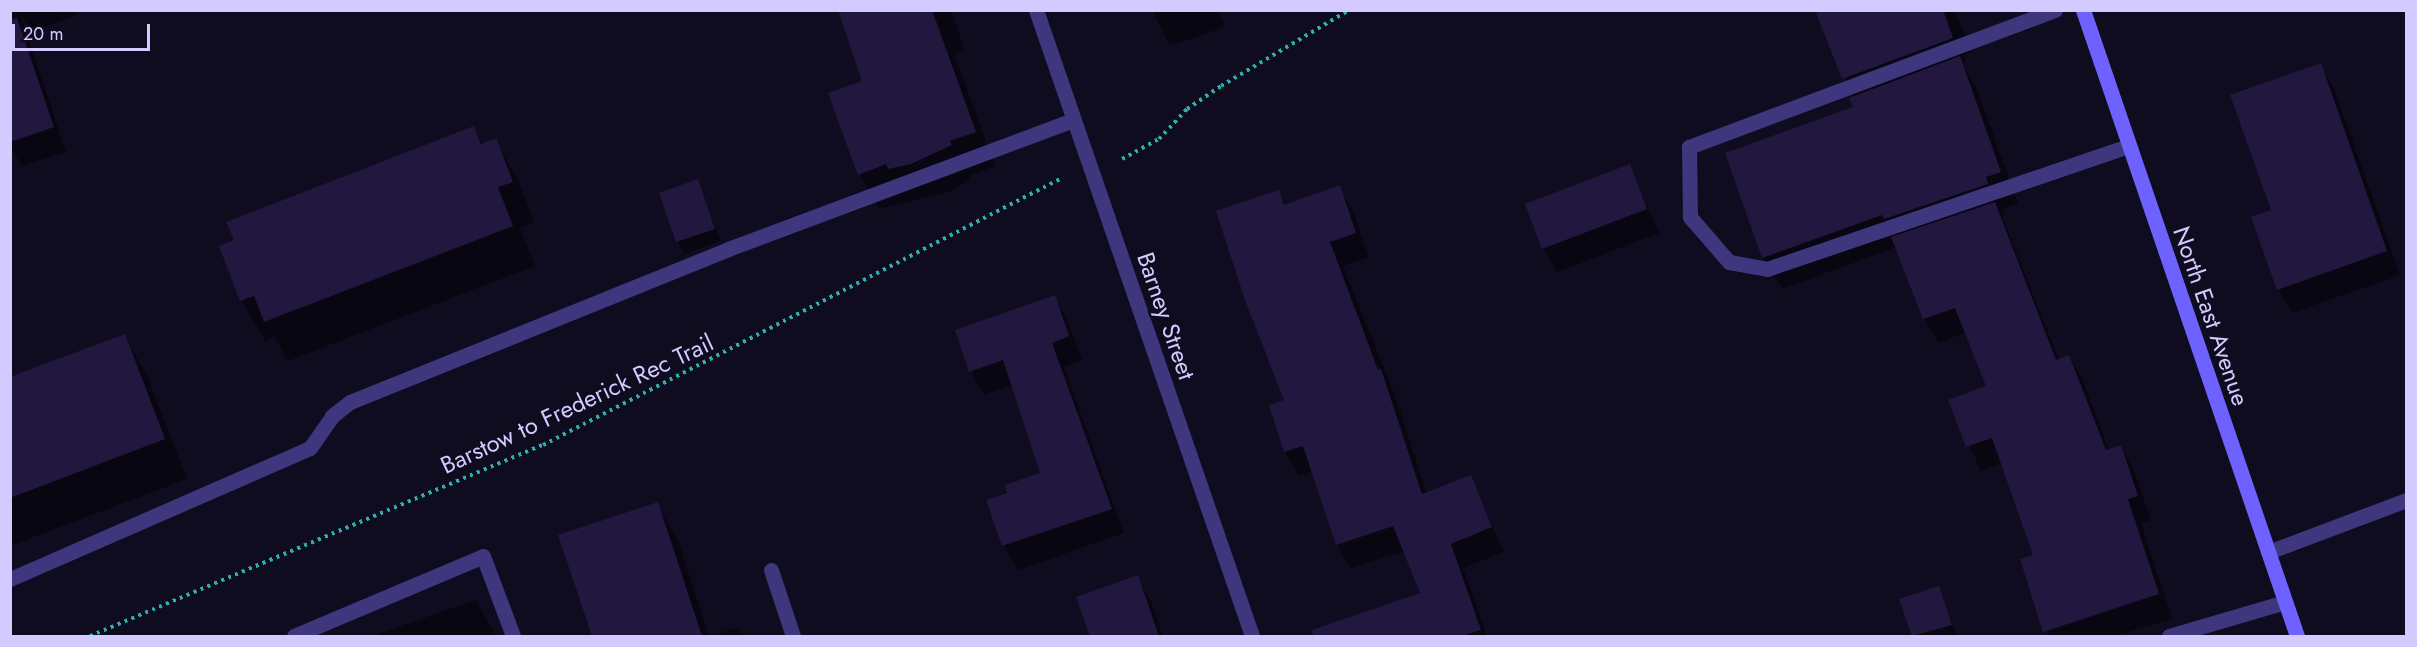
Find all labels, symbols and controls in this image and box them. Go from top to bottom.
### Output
scale bar [15,12,153,50]
text: 20 m [23,21,63,47]
street label: North East Avenue [2167,223,2255,409]
street label: Barney Street [1131,249,1201,383]
street label: Barstow to Frederick Rec Trail [436,328,718,480]

